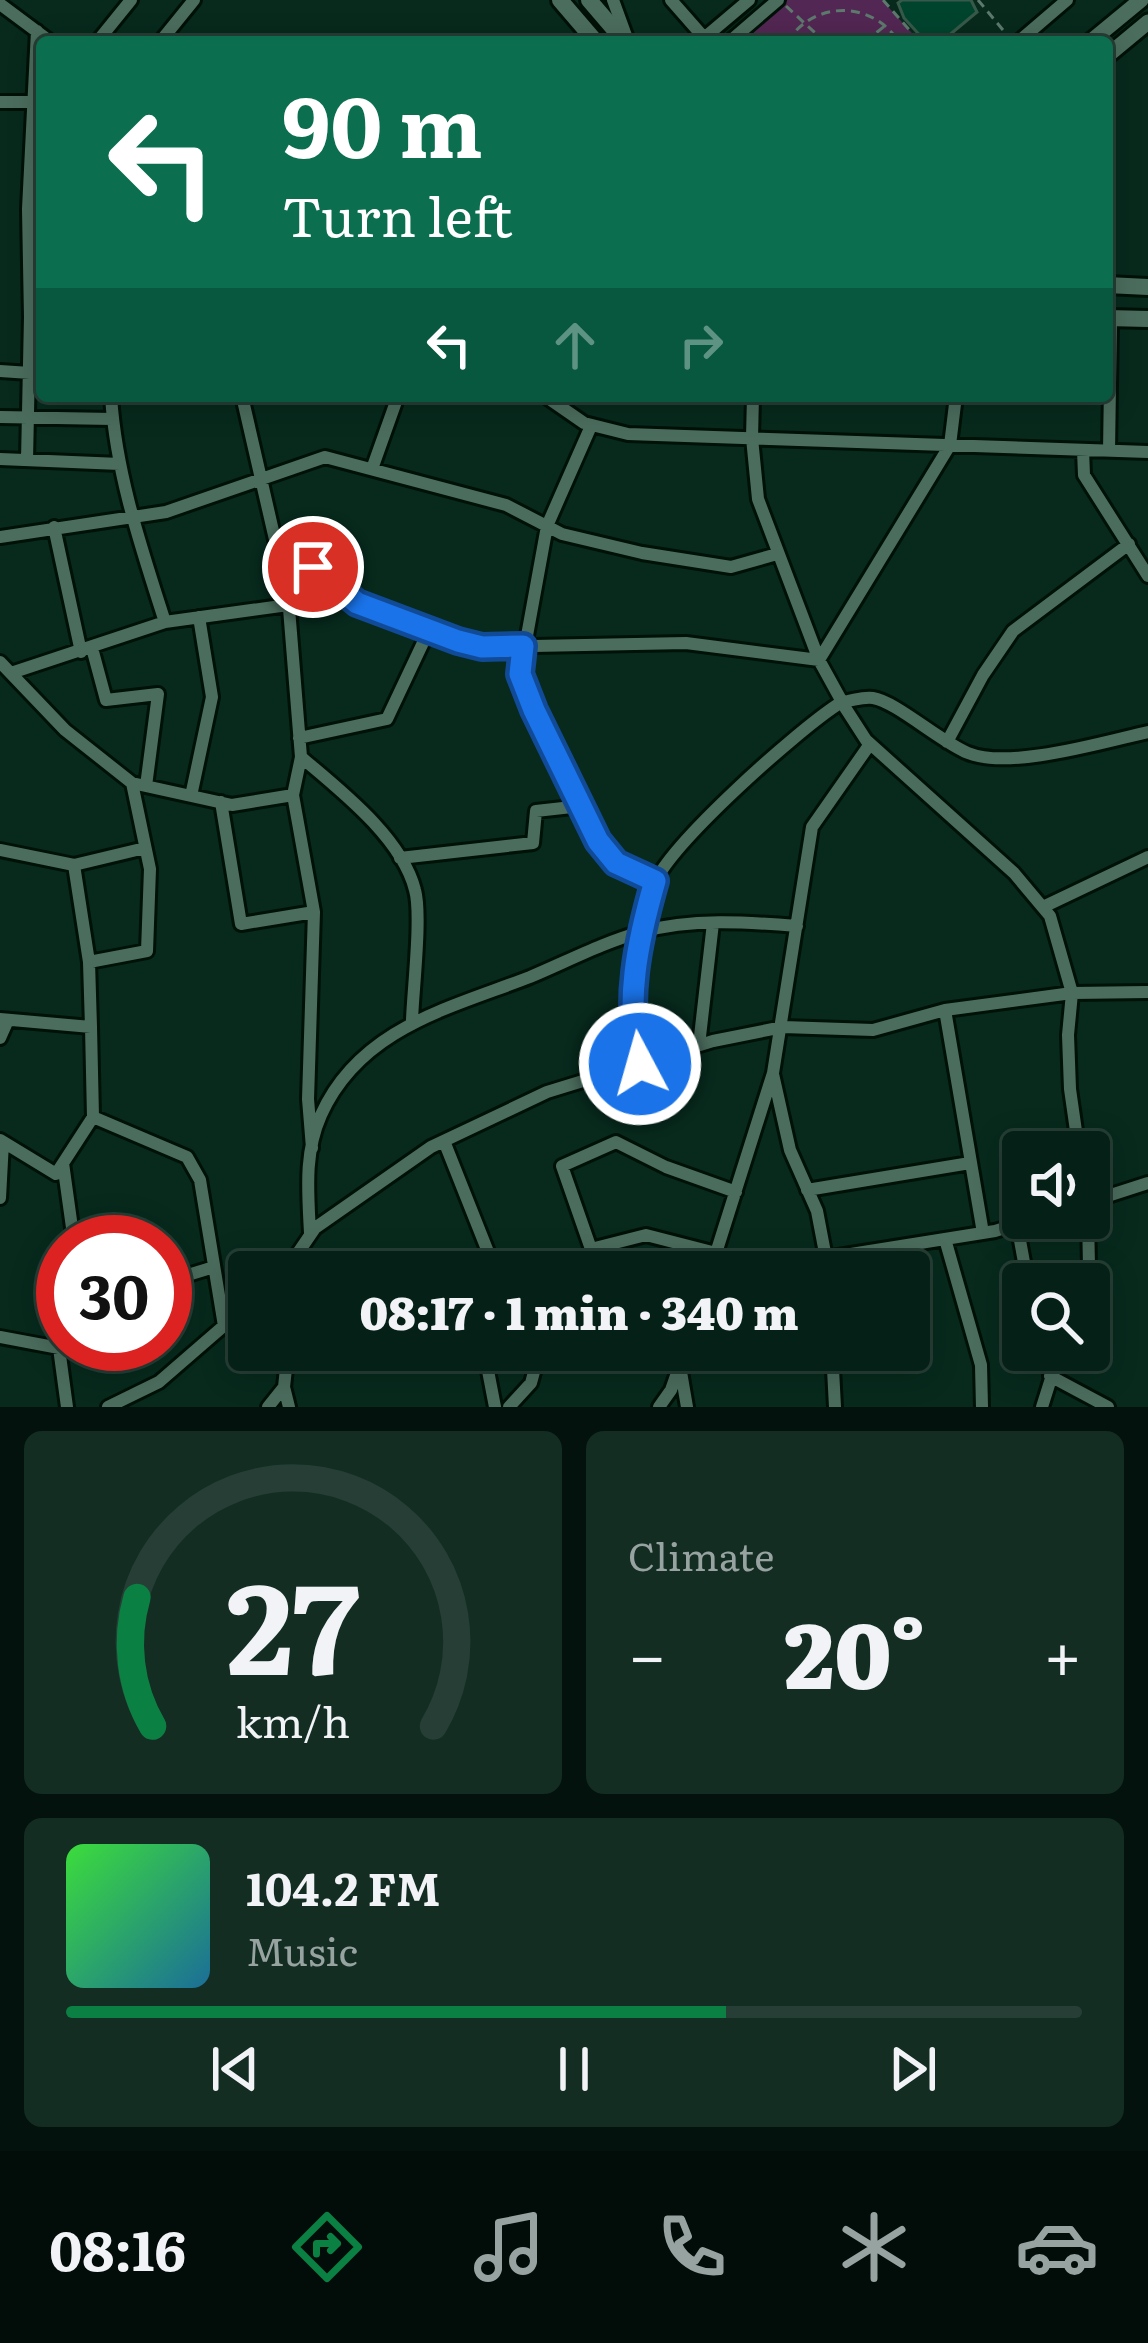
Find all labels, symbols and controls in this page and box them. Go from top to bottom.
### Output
text: 90 m [282,59,483,184]
icon: left [84,84,240,240]
text: Turn left [282,173,513,254]
icon: left [416,312,482,378]
icon: ahead [542,312,608,378]
icon: right [668,312,734,378]
pin [262,516,364,618]
icon: arrive [280,534,346,600]
position arrow [577,1001,703,1127]
map controls [1002,1131,1110,1371]
button: sound [1002,1131,1110,1239]
speed limit sign: 30 [36,1215,192,1371]
button: search [1002,1263,1110,1371]
text: 08:17 · 1 min · 340 m [359,1277,799,1344]
text: Climate [628,1525,774,1583]
text: 27 [226,1528,360,1713]
text: 20° [784,1583,926,1717]
text: − [628,1602,666,1700]
text: + [1044,1602,1082,1700]
text: km/h [236,1687,350,1750]
text: 104.2 FM [246,1853,440,1920]
text: Music [246,1920,358,1978]
icon: previous [202,2036,268,2102]
icon: pause [541,2036,607,2102]
icon: next [880,2036,946,2102]
icon: directions [285,2205,369,2289]
icon: music [467,2205,551,2289]
icon: phone [650,2205,734,2289]
icon: climate [832,2205,916,2289]
icon: car [1015,2205,1099,2289]
text: 08:16 [49,2207,186,2288]

